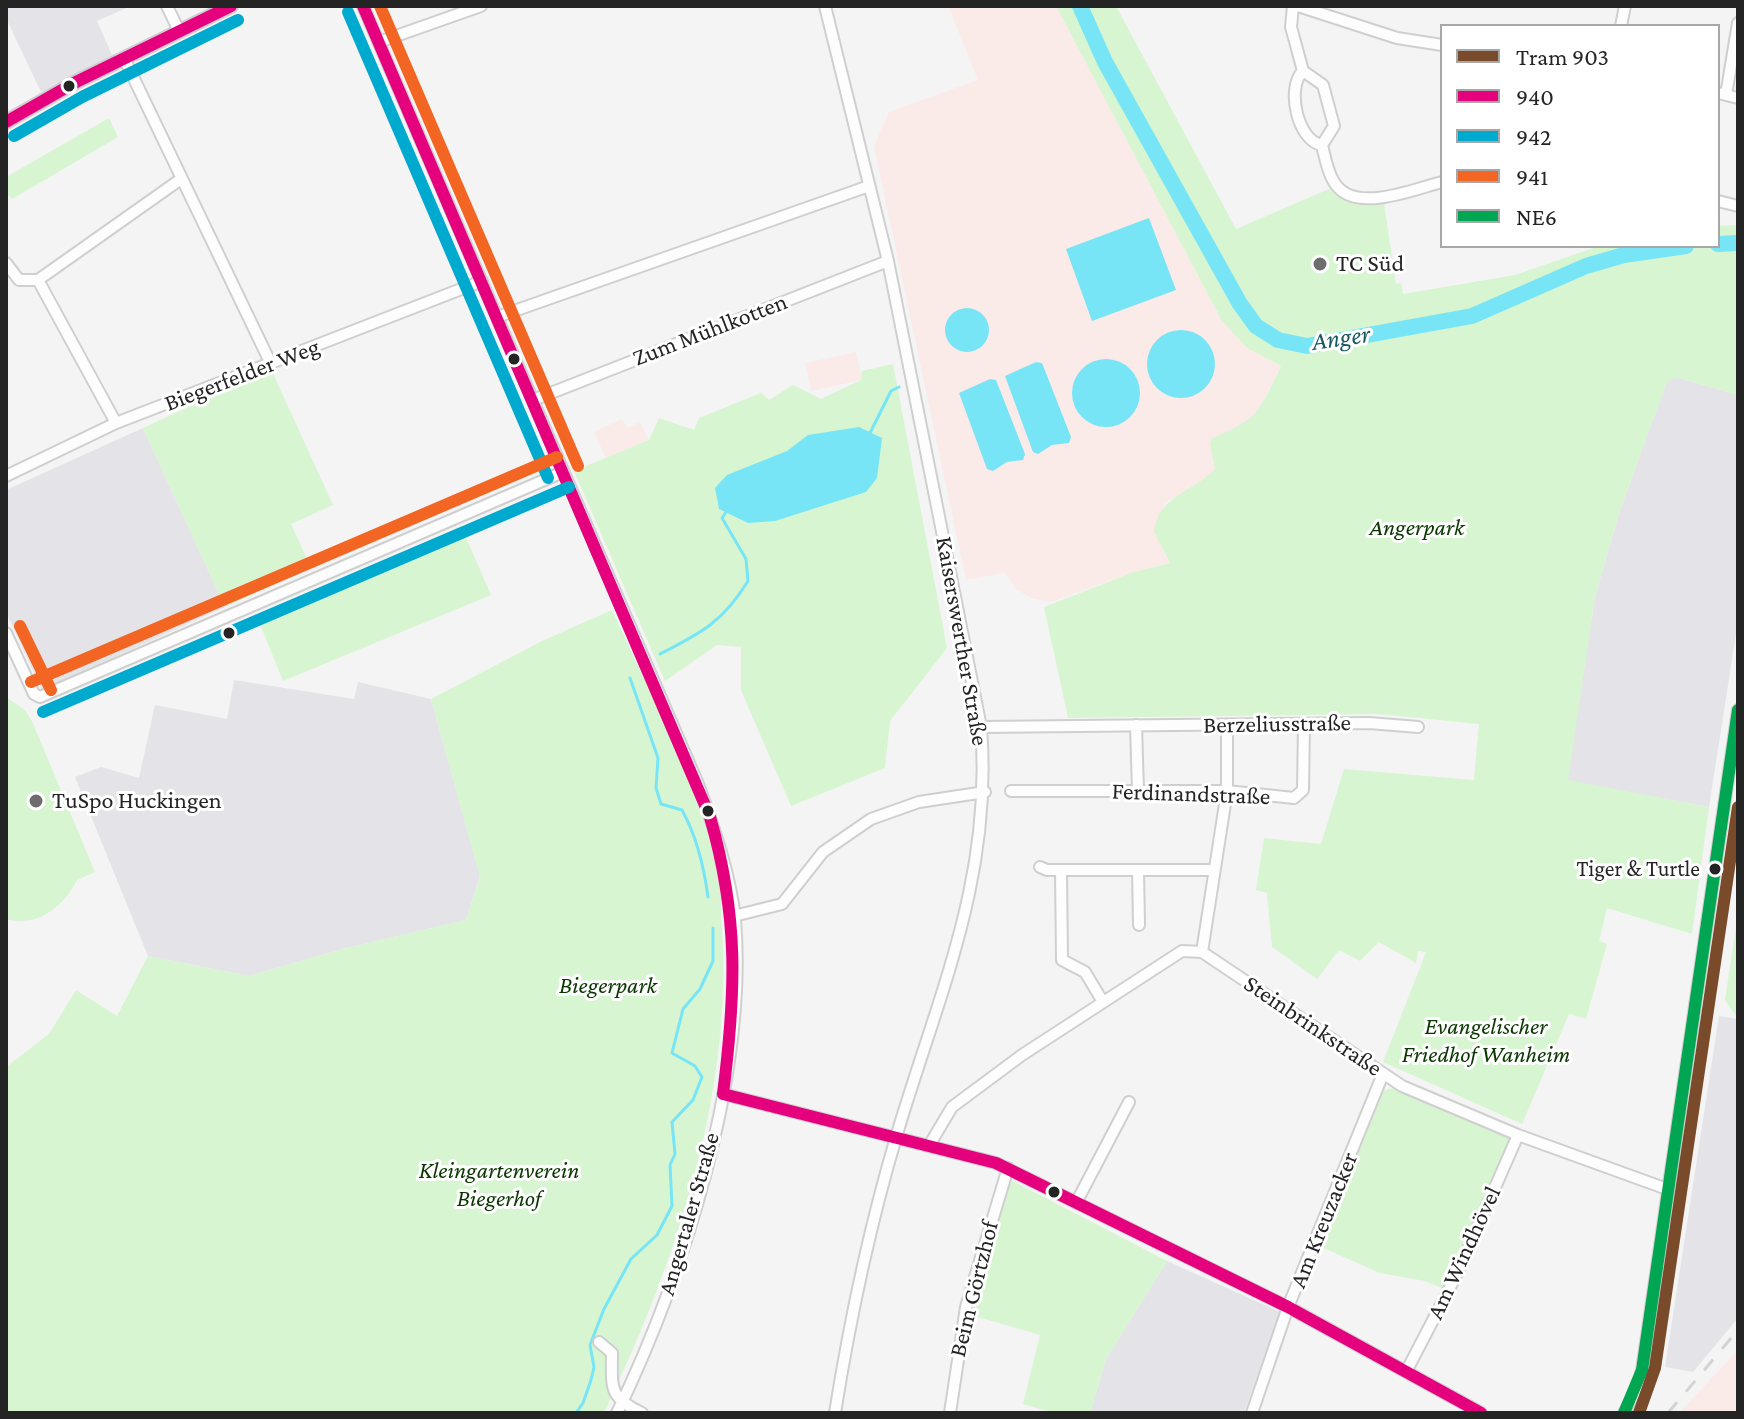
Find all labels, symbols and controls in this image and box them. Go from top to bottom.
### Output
legend [1440,24,1720,248]
text: Tram 903 [1516,43,1609,70]
unlabelled marker [61,78,77,94]
text: 940 [1516,83,1554,110]
text: 942 [1516,123,1551,150]
text: 941 [1516,163,1548,190]
text: NE6 [1516,203,1557,230]
place label: TC Süd [1336,250,1404,278]
marker: TC Süd [1311,255,1329,273]
street label: Zum Mühlkotten [629,287,791,373]
water label: Anger [1310,319,1372,357]
street label: Biegerfelder Weg [160,332,324,418]
unlabelled marker [506,351,522,367]
park label: Angerpark [1369,514,1465,542]
street label: Kaiserswerther Straße [929,534,995,748]
unlabelled marker [221,625,237,641]
street label: Berzeliusstraße [1203,708,1351,740]
street label: Ferdinandstraße [1111,777,1271,811]
place label: TuSpo Huckingen [52,787,222,815]
marker: TuSpo Huckingen [27,792,45,810]
unlabelled marker [700,803,716,819]
place label: Tiger & Turtle [1577,856,1700,882]
marker: Tiger & Turtle [1707,861,1723,877]
street label: Steinbrinkstraße [1238,969,1388,1083]
park label: Biegerpark [559,972,657,1000]
park label: Evangelischer Friedhof Wanheim [1402,1013,1570,1069]
street label: Angertaler Straße [652,1129,726,1299]
street label: Am Kreuzacker [1284,1148,1364,1292]
park label: Kleingartenverein Biegerhof [419,1157,579,1213]
street label: Am Windhövel [1421,1182,1507,1324]
unlabelled marker [1046,1184,1062,1200]
street label: Beim Görtzhof [943,1218,1005,1360]

